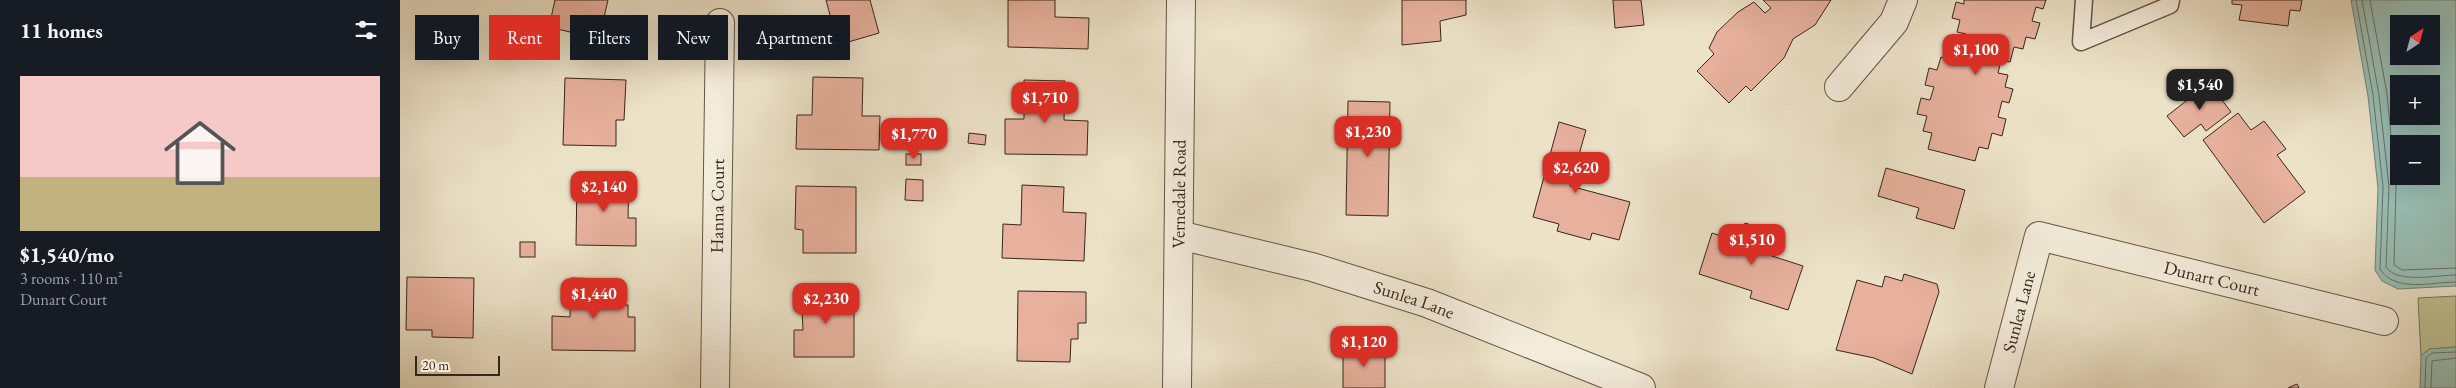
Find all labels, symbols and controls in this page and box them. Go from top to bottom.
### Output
chip: Buy [415,15,479,60]
chip: Rent [489,15,560,60]
chip: Filters [570,15,648,60]
chip: New [658,15,728,60]
chip: Apartment [738,15,850,60]
north arrow [2390,15,2440,65]
map controls [2390,15,2440,185]
icon: filters [352,16,380,44]
text: 11 homes [20,17,103,44]
pin: $1,100 [1935,34,2017,76]
text: $1,100 [1953,39,1999,60]
pin: $1,540 [2159,68,2241,111]
text: $1,540 [2177,74,2223,95]
button: + [2390,75,2440,125]
pin: $1,710 [1004,82,1086,124]
text: $1,710 [1022,87,1068,108]
icon: home [155,108,245,198]
pin: $1,230 [1327,116,1409,158]
pin: $1,770 [873,118,955,160]
text: $1,230 [1345,121,1391,142]
text: $1,770 [891,123,937,144]
button: − [2390,135,2440,185]
street label: Vernedale Road [1166,139,1191,248]
pin: $2,620 [1535,152,1617,194]
text: $2,620 [1553,157,1599,178]
street label: Hanna Court [705,158,729,253]
pin: $2,140 [563,170,645,213]
text: $2,140 [581,176,627,197]
pin: $1,510 [1711,224,1793,266]
text: $1,510 [1729,229,1775,250]
text: $1,540/mo [20,241,114,268]
street label: Dunart Court [2161,255,2262,301]
text: 3 rooms · 110 m² [20,268,123,289]
street label: Sunlea Lane [1997,268,2040,355]
street label: Sunlea Lane [1371,275,1458,324]
pin: $1,440 [553,278,635,320]
pin: $2,230 [785,282,867,325]
text: $1,440 [571,283,617,304]
text: $2,230 [803,288,849,309]
text: Dunart Court [20,289,107,310]
pin: $1,120 [1323,326,1405,368]
text: $1,120 [1341,331,1387,352]
scale bar [415,353,500,376]
text: 20 m [422,356,449,374]

